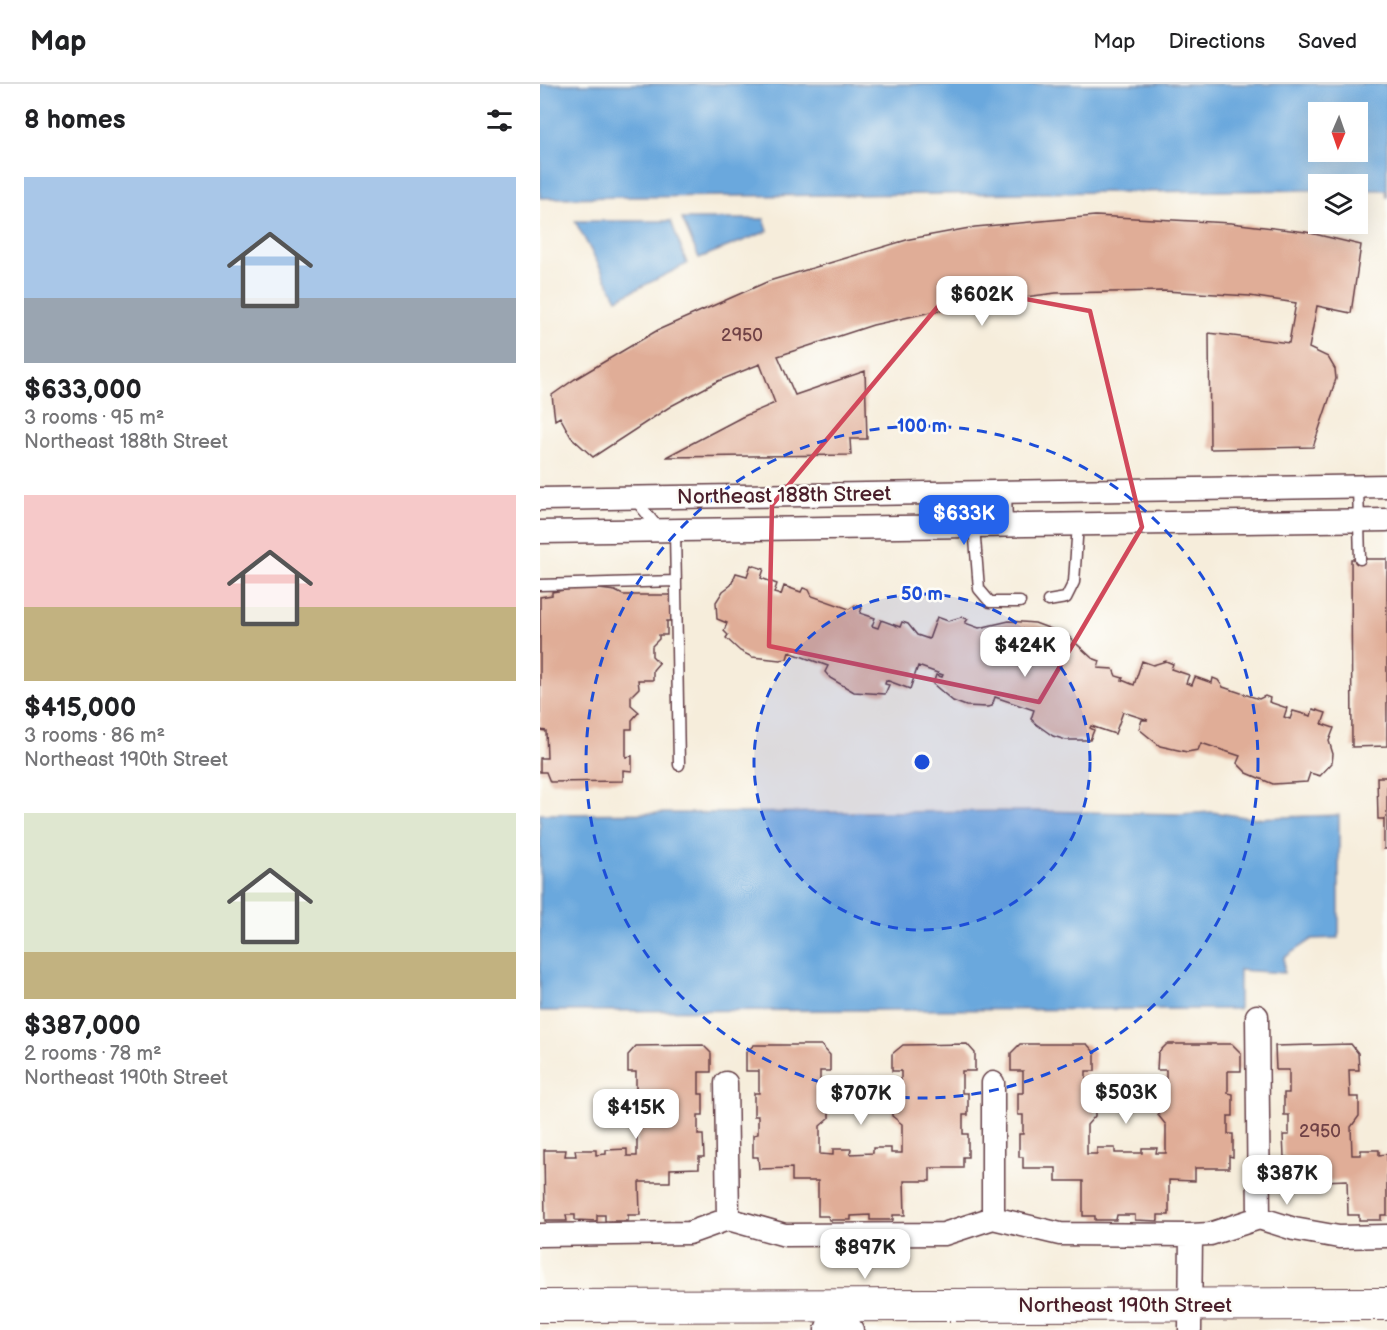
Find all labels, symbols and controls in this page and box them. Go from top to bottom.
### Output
text: Map [30,25,86,58]
text: Map [1093,29,1136,54]
text: Directions [1169,29,1265,54]
text: Saved [1298,29,1357,54]
north arrow [1308,102,1368,162]
map controls [1308,102,1368,234]
icon: filters [483,104,516,137]
text: 8 homes [24,105,126,136]
button: layers [1308,174,1368,234]
icon: home [216,216,324,324]
pin: $602K [940,276,1024,327]
text: $602K [950,283,1014,307]
house number: 2950 [721,325,763,346]
text: $633,000 [24,375,142,406]
text: 3 rooms · 95 m² [24,406,164,430]
text: 100 m [897,416,947,437]
text: Northeast 188th Street [24,430,228,454]
street label: Northeast 188th Street [677,481,892,510]
pin: $633K [922,495,1006,546]
text: $633K [933,502,995,526]
icon: home [216,534,324,642]
text: 50 m [901,584,943,605]
pin: $424K [983,627,1067,678]
text: $424K [994,634,1056,658]
text: $415,000 [24,693,136,724]
text: 3 rooms · 86 m² [24,724,165,748]
text: Northeast 190th Street [24,748,228,772]
centre of rings [912,752,932,772]
icon: home [216,852,324,960]
text: $387,000 [24,1011,141,1042]
text: 2 rooms · 78 m² [24,1042,162,1066]
text: Northeast 190th Street [24,1066,228,1090]
pin: $503K [1084,1074,1168,1125]
pin: $707K [819,1075,903,1126]
text: $503K [1095,1081,1157,1105]
text: $707K [830,1082,892,1106]
pin: $415K [594,1089,678,1140]
text: $415K [607,1096,665,1120]
house number: 2950 [1299,1121,1341,1142]
pin: $387K [1245,1155,1329,1206]
text: $387K [1256,1162,1318,1186]
pin: $897K [823,1229,907,1280]
text: $897K [834,1236,896,1260]
street label: Northeast 190th Street [1018,1293,1233,1318]

